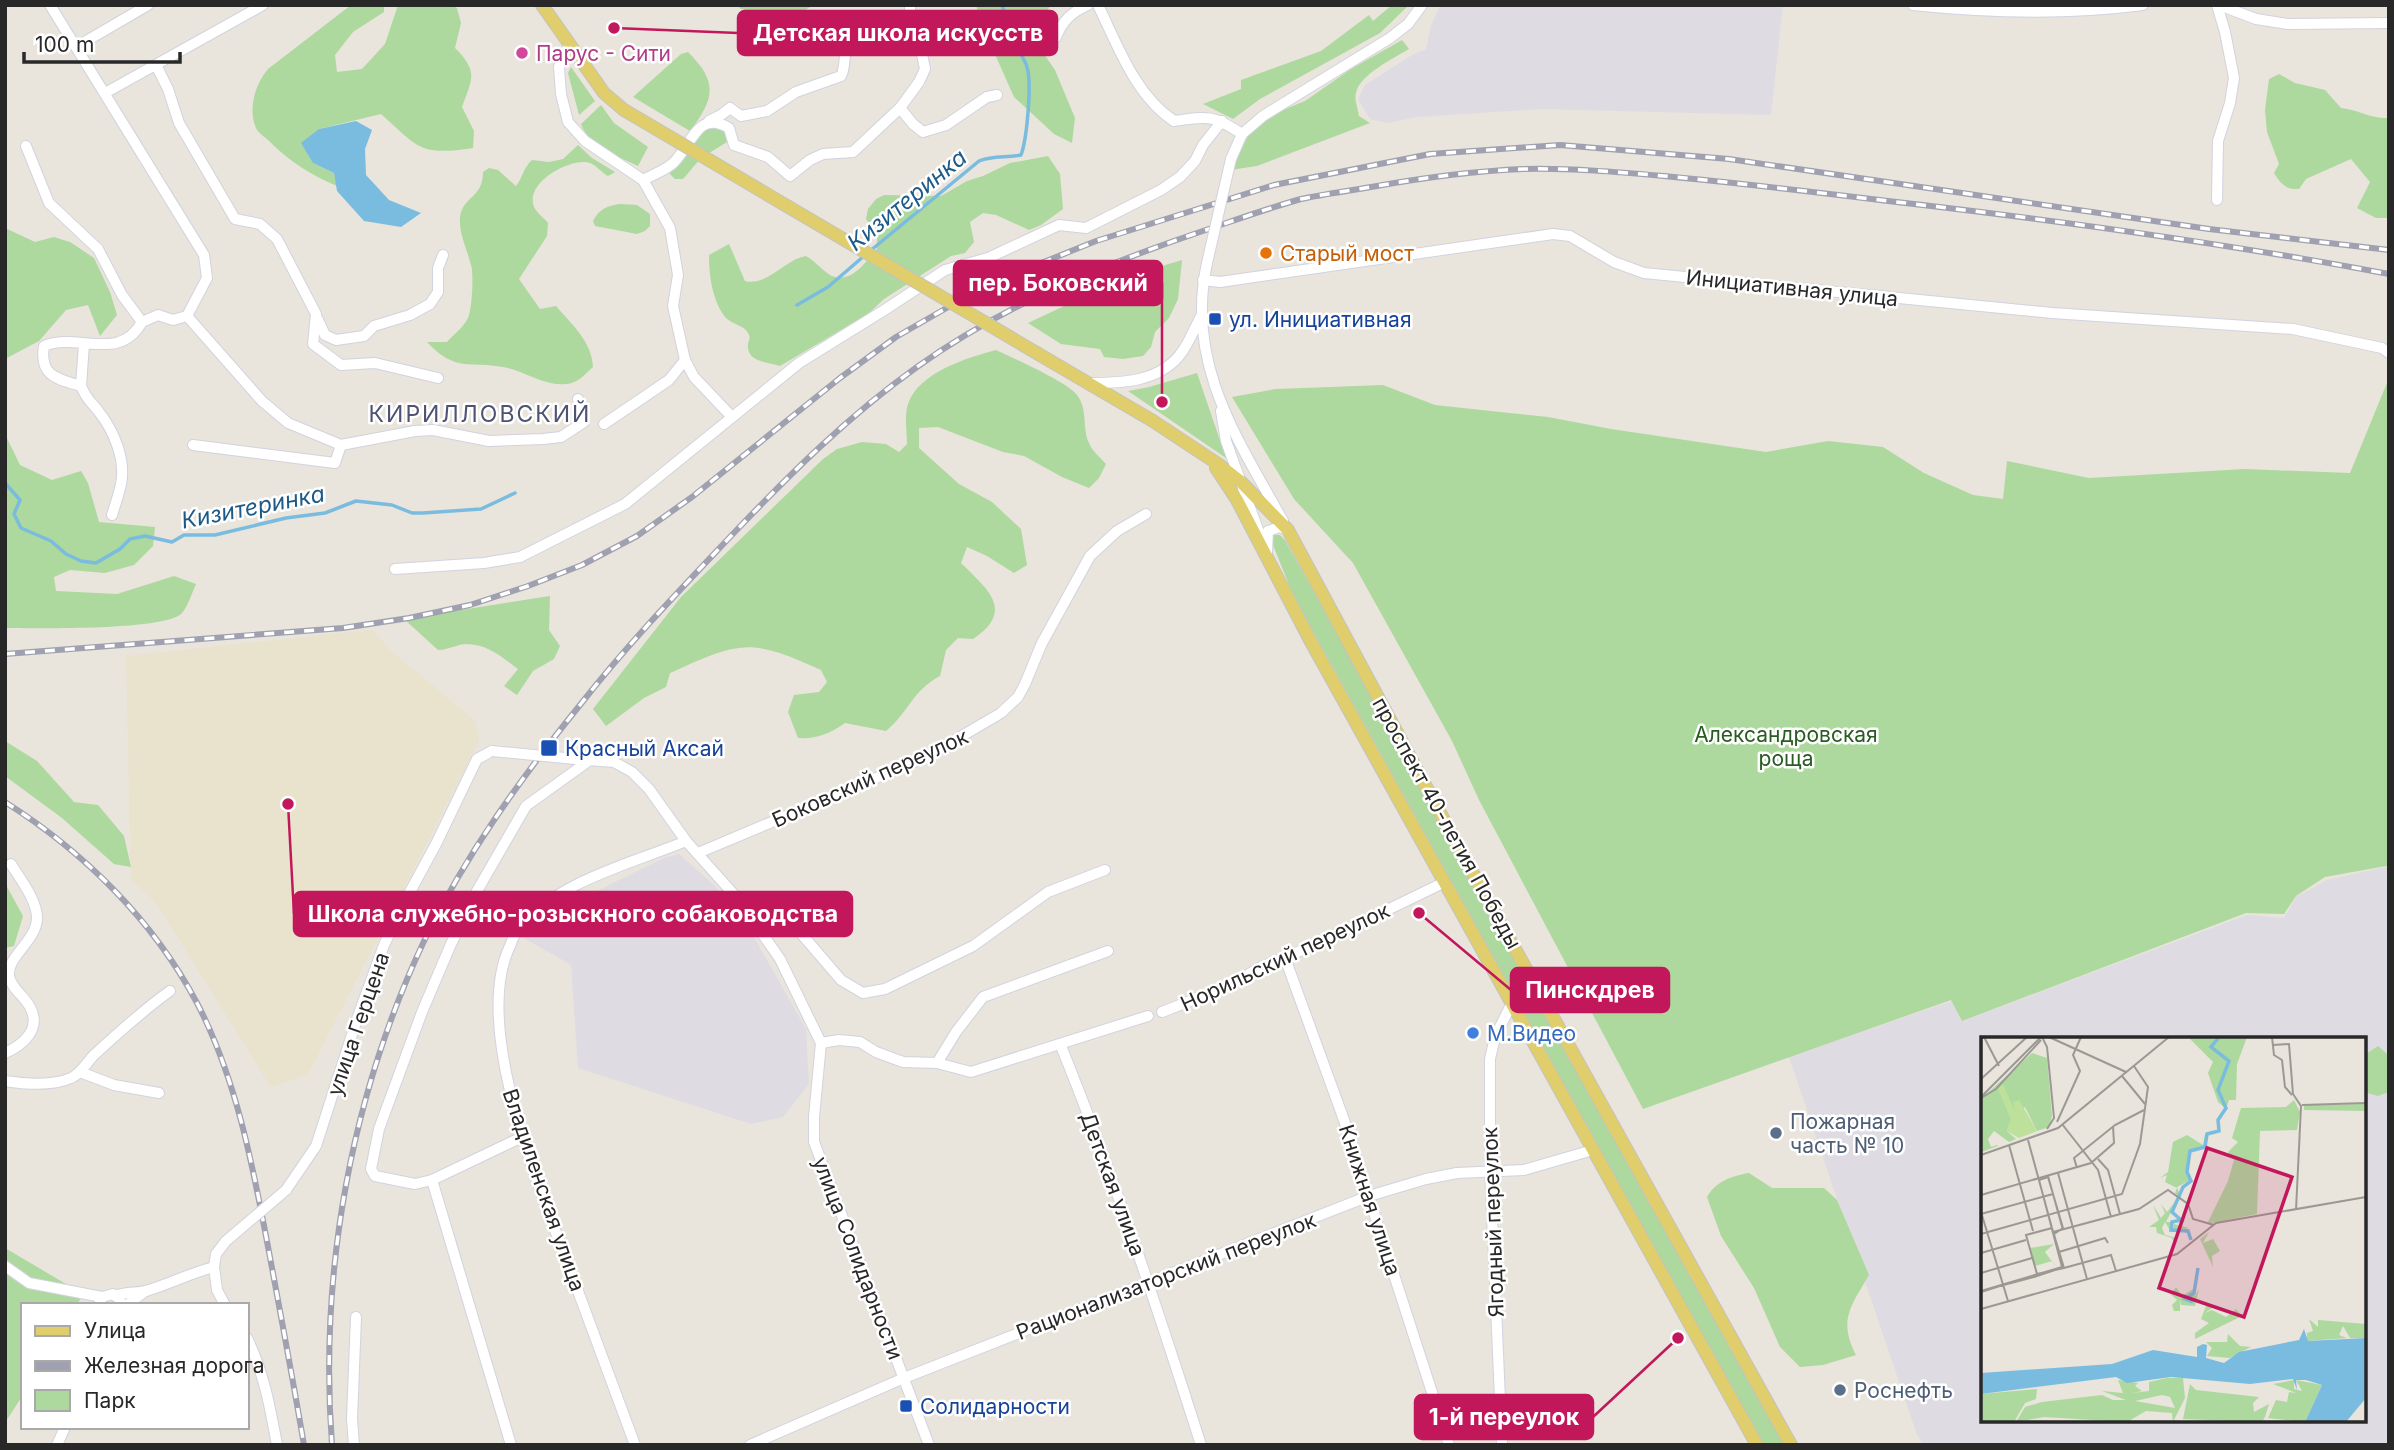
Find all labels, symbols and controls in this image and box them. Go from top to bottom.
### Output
callout: Детская школа искусств [738,11,1057,55]
text: Детская школа искусств [753,19,1043,47]
scale bar [24,21,180,65]
text: 100 m [35,32,94,57]
place label: Парус - Сити [536,41,671,66]
marker: Парус - Сити [514,45,530,61]
water label: Кизитеринка [842,143,972,257]
place label: Старый мост [1280,241,1414,266]
marker: Старый мост [1258,245,1274,261]
callout: пер. Боковский [954,261,1162,305]
street label: Инициативная улица [1685,264,1899,312]
text: пер. Боковский [968,269,1148,297]
place label: ул. Инициативная [1229,307,1412,332]
marker: ул. Инициативная [1207,311,1223,327]
district label: КИРИЛЛОВСКИЙ [369,400,591,428]
water label: Кизитеринка [179,479,327,535]
street label: проспект 40-летия Победы [1367,693,1527,953]
park label: Александровская роща [1694,722,1878,771]
street label: Боковский переулок [768,723,972,832]
place label: Красный Аксай [565,736,724,761]
marker: Красный Аксай [539,738,559,758]
callout: Школа служебно-розыскного собаководства [294,892,852,936]
street label: Норильский переулок [1177,897,1394,1016]
text: Школа служебно-розыскного собаководства [308,900,838,928]
street label: улица Герцена [322,949,394,1099]
callout: Пинскдрев [1511,968,1669,1012]
text: Пинскдрев [1525,976,1655,1004]
place label: М.Видео [1487,1021,1576,1046]
marker: М.Видео [1465,1025,1481,1041]
inset map [1981,1037,2366,1422]
street label: Владиленская улица [498,1086,590,1294]
street label: Детская улица [1075,1109,1151,1259]
place label: Пожарная часть № 10 [1790,1109,1904,1158]
street label: Книжная улица [1334,1121,1406,1279]
marker: Пожарная часть № 10 [1768,1125,1784,1141]
street label: Ягодный переулок [1477,1126,1509,1318]
street label: улица Солидарности [808,1153,908,1363]
street label: Рационализаторский переулок [1013,1207,1320,1345]
legend [21,1303,248,1429]
text: Улица [84,1318,146,1343]
text: Железная дорога [84,1353,264,1378]
place label: Роснефть [1854,1378,1953,1403]
marker: Роснефть [1832,1382,1848,1398]
text: Парк [84,1388,136,1413]
place label: Солидарности [920,1394,1070,1419]
callout: 1-й переулок [1415,1395,1593,1439]
marker: Солидарности [898,1398,914,1414]
text: 1-й переулок [1429,1403,1580,1431]

